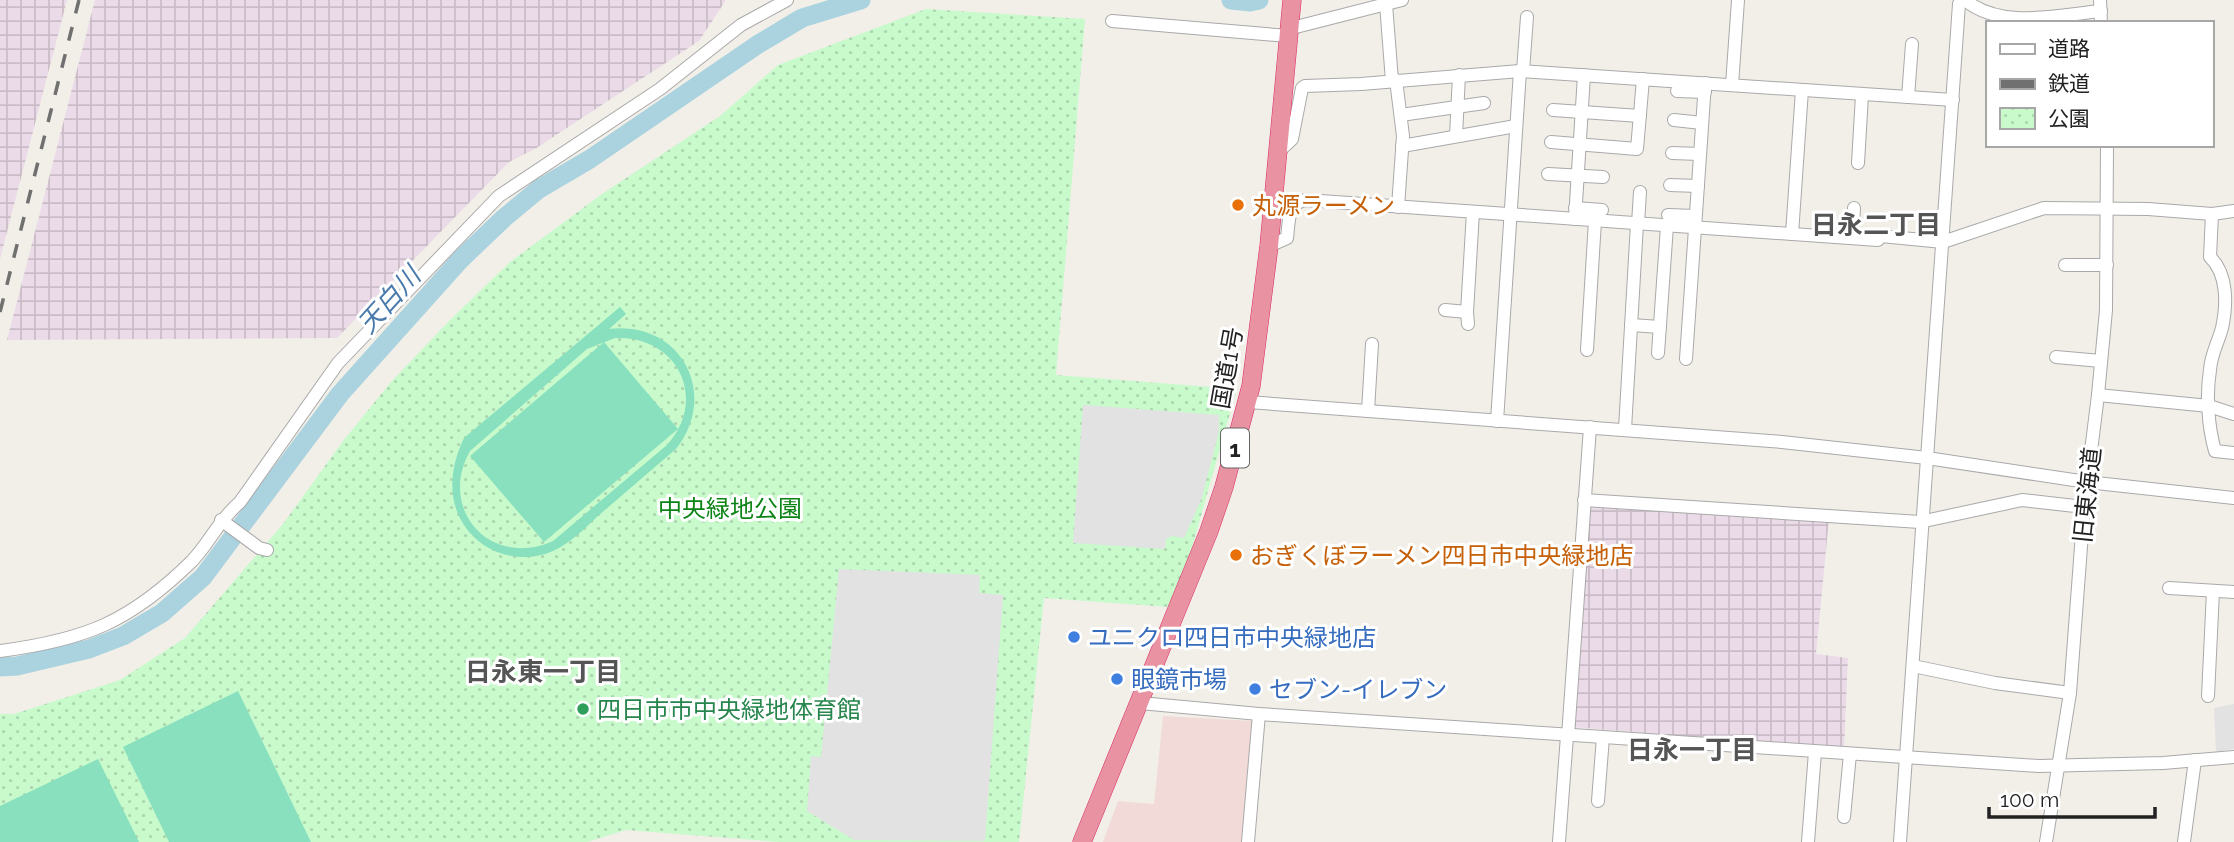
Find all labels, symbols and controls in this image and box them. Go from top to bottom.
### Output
legend [1986,21,2213,147]
text: 道路 [2048,36,2090,61]
text: 鉄道 [2048,71,2090,96]
text: 公園 [2048,106,2090,131]
place label: 丸源ラーメン [1252,191,1395,220]
marker: 丸源ラーメン [1230,197,1246,213]
district label: 日永二丁目 [1811,210,1941,240]
water label: 天白川 [352,259,428,339]
street label: 国道1号 [1206,325,1248,411]
road number: 1 [1221,428,1249,468]
street label: 旧東海道 [2068,446,2106,544]
park label: 中央緑地公園 [658,494,802,523]
place label: おぎくぼラーメン四日市中央緑地店 [1250,541,1634,570]
marker: おぎくぼラーメン四日市中央緑地店 [1228,547,1244,563]
place label: ユニクロ四日市中央緑地店 [1088,623,1376,652]
marker: ユニクロ四日市中央緑地店 [1066,629,1082,645]
district label: 日永東一丁目 [465,657,621,687]
place label: 眼鏡市場 [1131,665,1227,694]
marker: 眼鏡市場 [1109,671,1125,687]
place label: セブン-イレブン [1269,675,1447,704]
marker: セブン-イレブン [1247,681,1263,697]
place label: 四日市市中央緑地体育館 [597,695,861,724]
marker: 四日市市中央緑地体育館 [575,701,591,717]
district label: 日永一丁目 [1627,735,1757,765]
scale bar [1989,776,2155,820]
text: 100 m [2000,787,2059,812]

